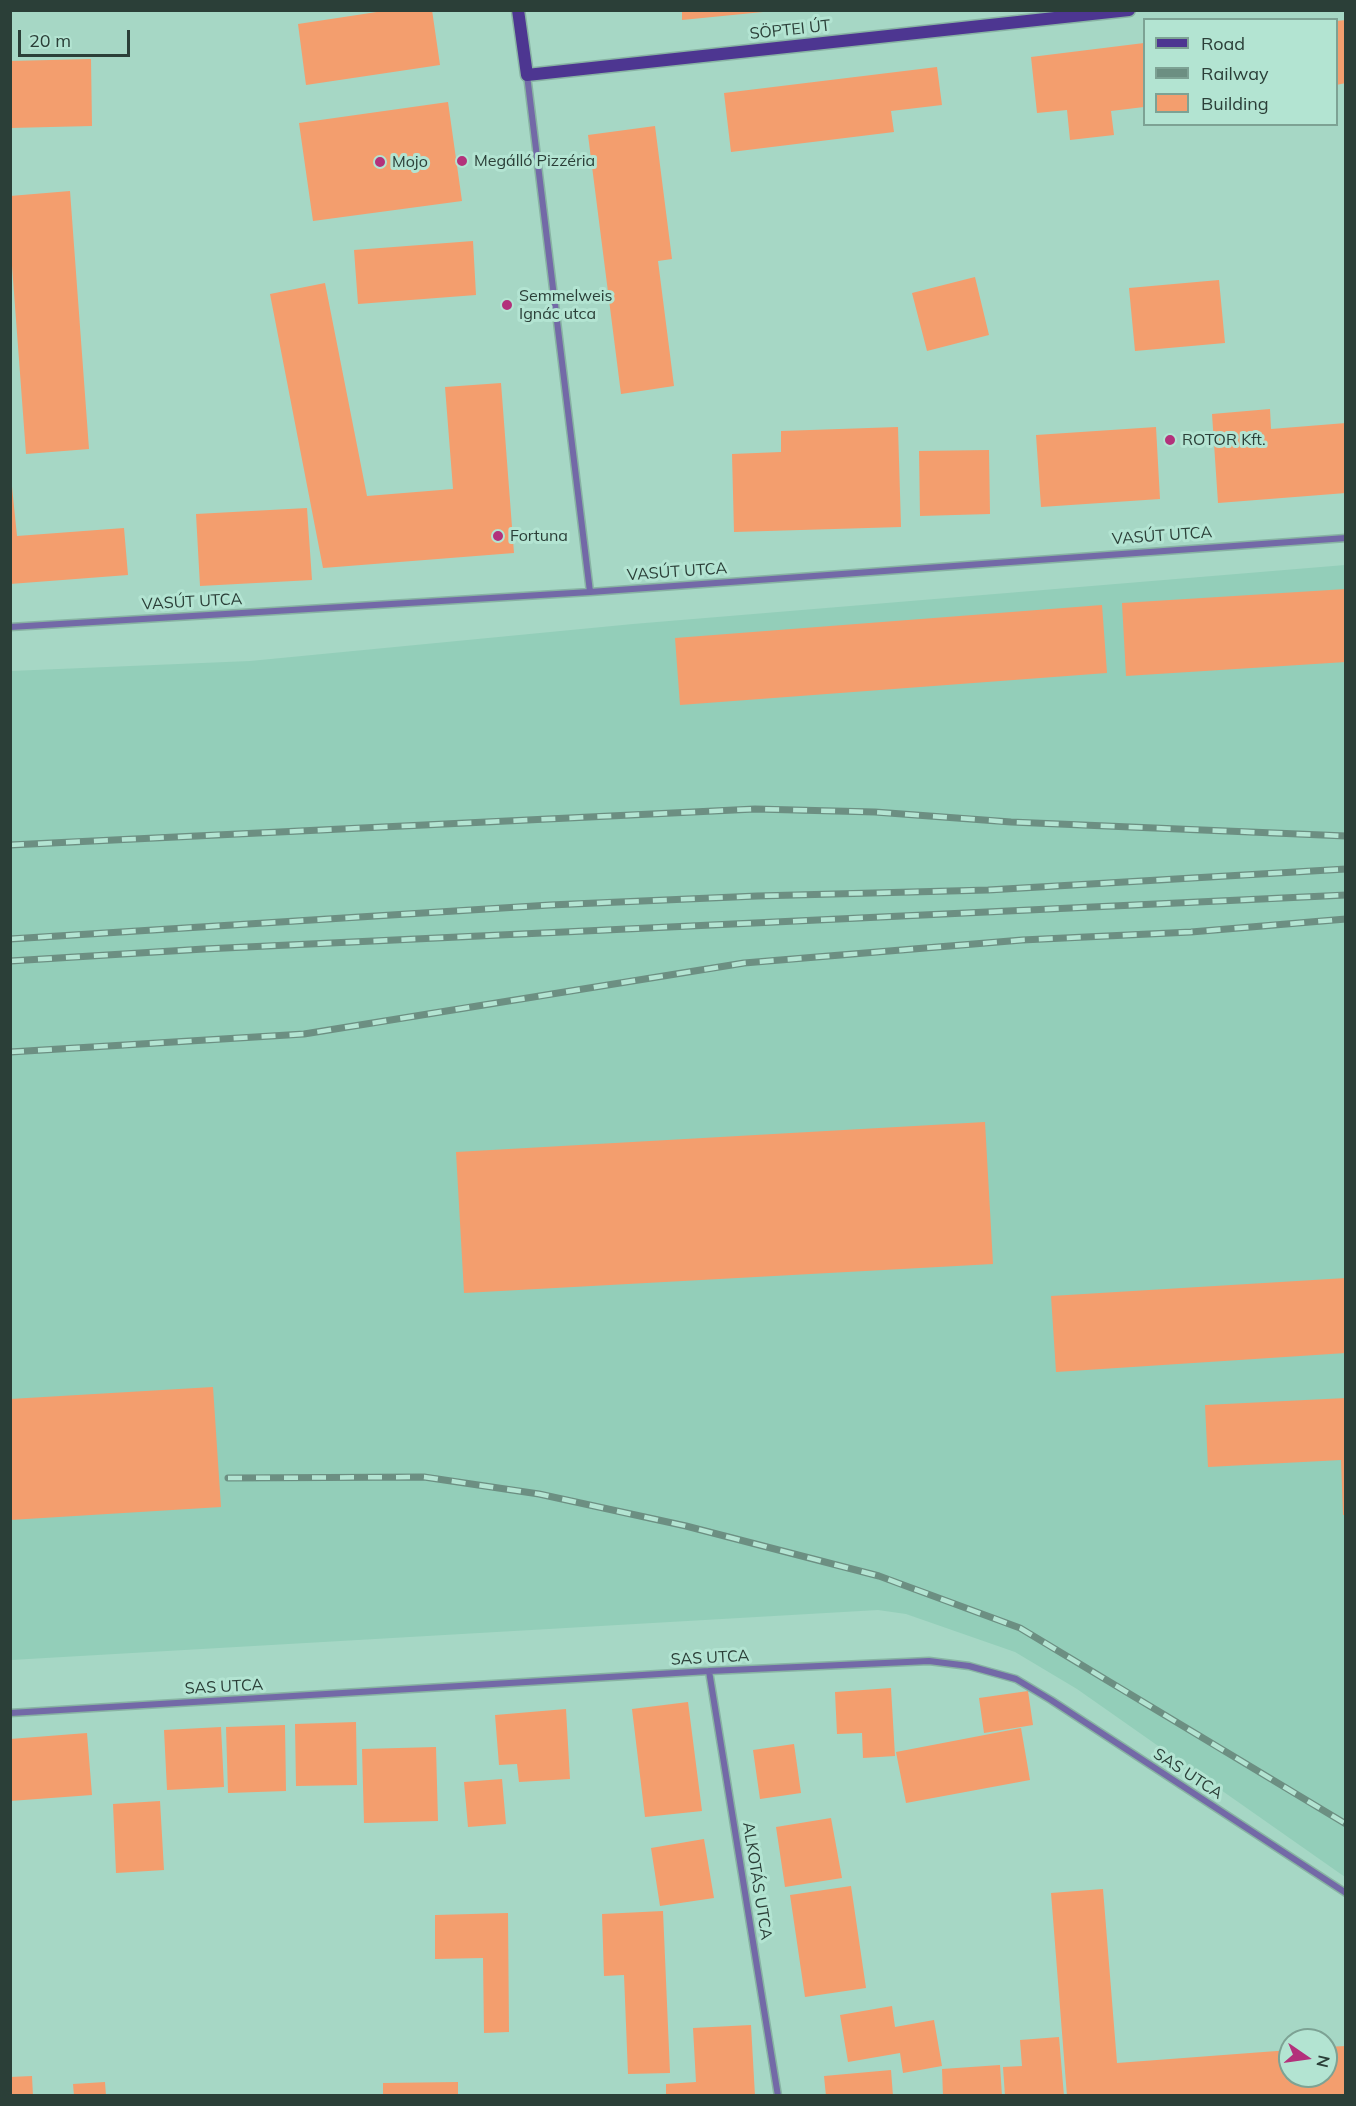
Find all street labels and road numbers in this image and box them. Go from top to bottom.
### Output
street label: SÖPTEI ÚT [749,16,831,44]
street label: VASÚT UTCA [1111,523,1213,549]
street label: VASÚT UTCA [626,559,728,585]
street label: VASÚT UTCA [141,590,243,614]
street label: SAS UTCA [670,1646,750,1670]
street label: SAS UTCA [184,1675,264,1699]
street label: SAS UTCA [1150,1744,1226,1804]
street label: ALKOTÁS UTCA [738,1821,776,1941]

